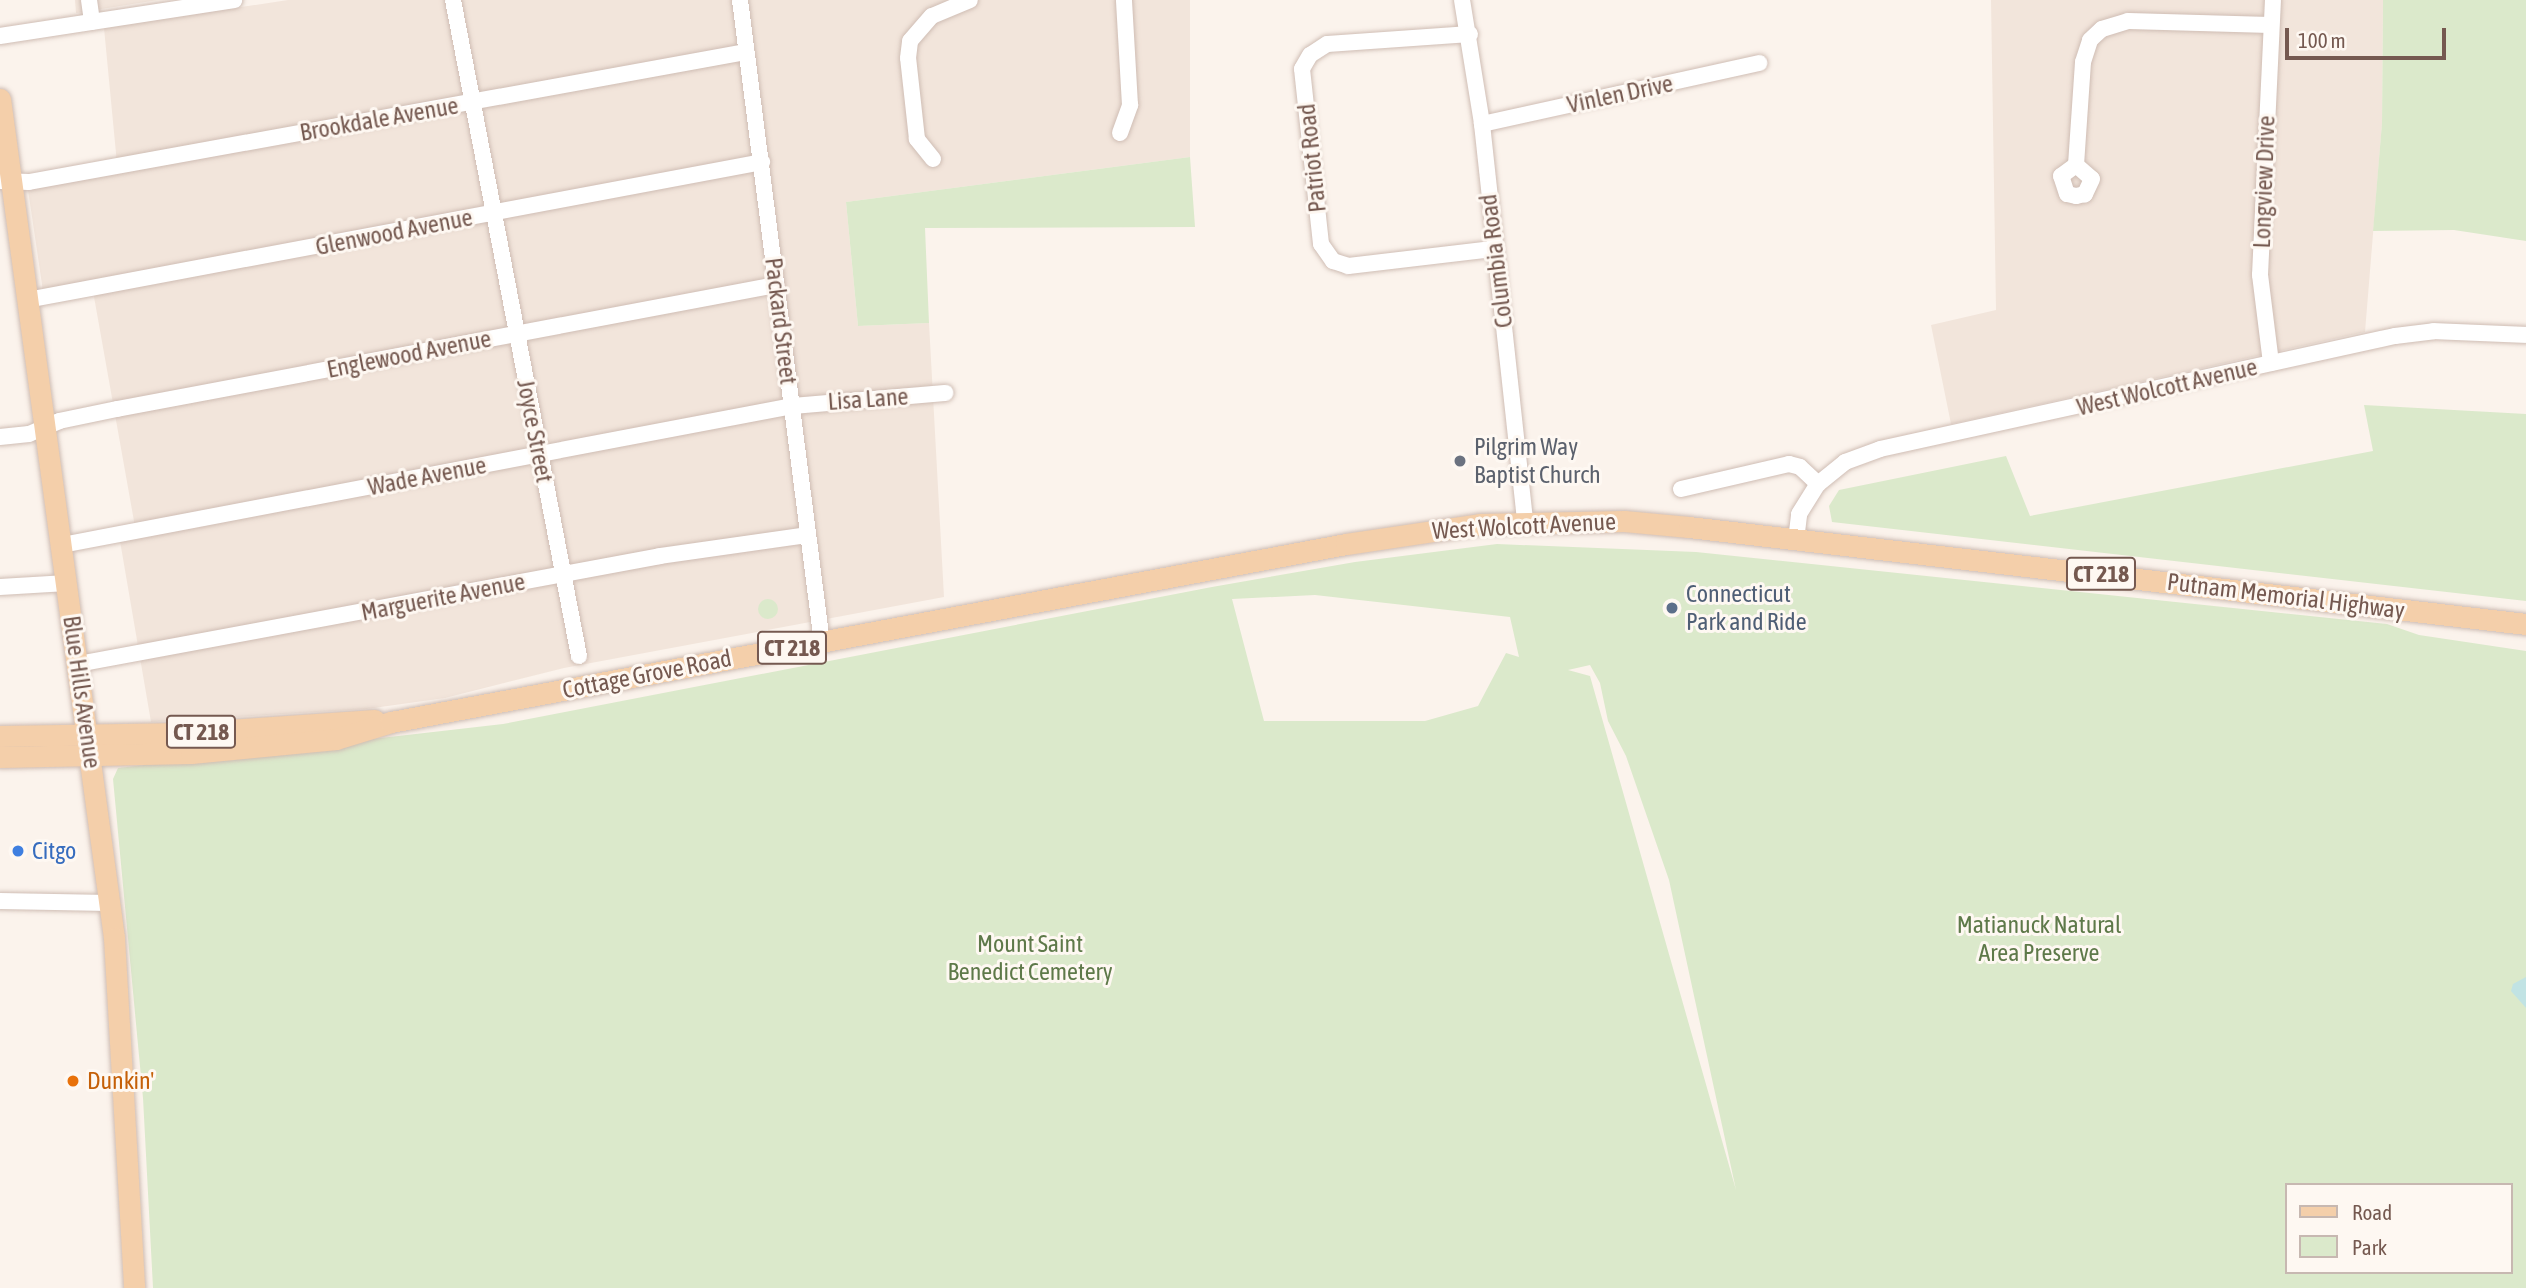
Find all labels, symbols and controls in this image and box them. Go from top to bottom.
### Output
scale bar [2288,14,2449,58]
text: 100 m [2298,28,2346,52]
street label: Vinlen Drive [1564,69,1676,119]
street label: Brookdale Avenue [298,91,460,147]
street label: Patriot Road [1292,102,1332,214]
street label: Longview Drive [2247,115,2281,249]
street label: Columbia Road [1474,193,1518,329]
street label: Glenwood Avenue [313,203,475,261]
street label: Packard Street [759,256,803,386]
street label: Englewood Avenue [324,324,494,384]
street label: West Wolcott Avenue [2074,352,2260,422]
street label: Joyce Street [511,377,559,485]
street label: Lisa Lane [827,382,909,416]
place label: Pilgrim Way Baptist Church [1474,433,1601,489]
street label: Wade Avenue [365,450,489,502]
marker: Pilgrim Way Baptist Church [1452,453,1468,469]
street label: West Wolcott Avenue [1431,507,1617,545]
road number: CT 218 [2064,554,2138,594]
street label: Marguerite Avenue [359,567,527,627]
street label: Putnam Memorial Highway [2166,567,2406,625]
place label: Connecticut Park and Ride [1686,580,1807,636]
marker: Connecticut Park and Ride [1664,600,1680,616]
street label: Blue Hills Avenue [57,614,107,770]
road number: CT 218 [755,628,829,668]
street label: Cottage Grove Road [560,643,734,705]
road number: CT 218 [164,712,238,752]
place label: Citgo [32,837,76,865]
marker: Citgo [10,843,26,859]
park label: Matianuck Natural Area Preserve [1957,911,2121,967]
park label: Mount Saint Benedict Cemetery [947,930,1113,986]
place label: Dunkin' [87,1067,154,1095]
marker: Dunkin' [65,1073,81,1089]
legend [2284,1183,2512,1274]
text: Road [2352,1200,2392,1224]
text: Park [2352,1235,2387,1259]

